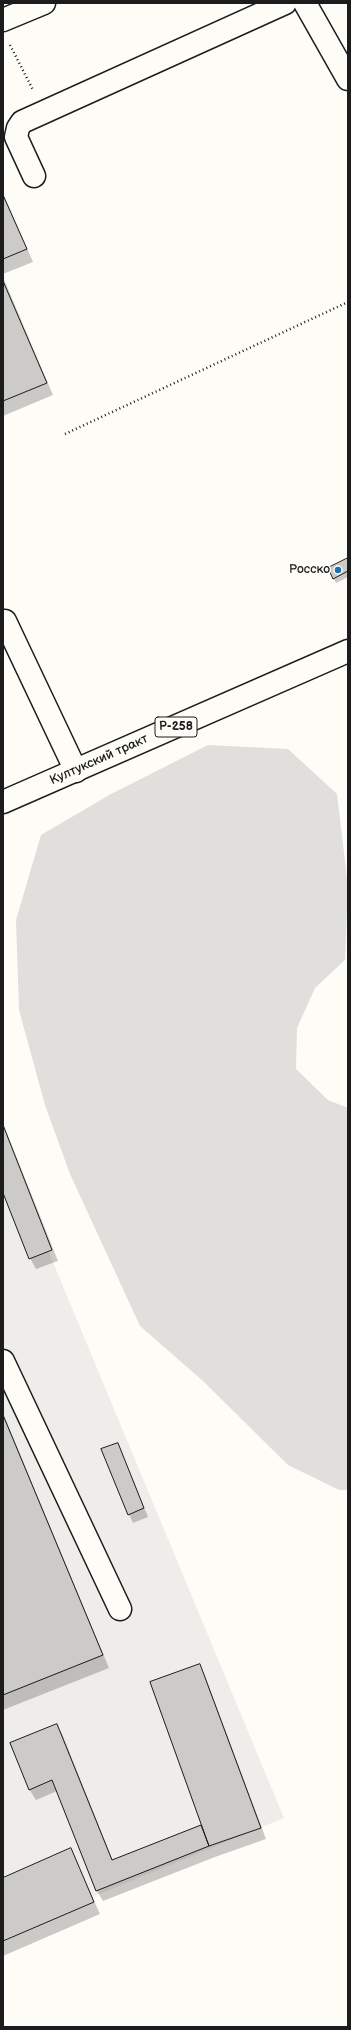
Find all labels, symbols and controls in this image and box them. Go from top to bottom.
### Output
place label: Росско [289,562,330,578]
marker: Росско [333,565,343,575]
road number: Р-258 [155,717,197,737]
street label: Култукский тракт [47,731,151,789]

